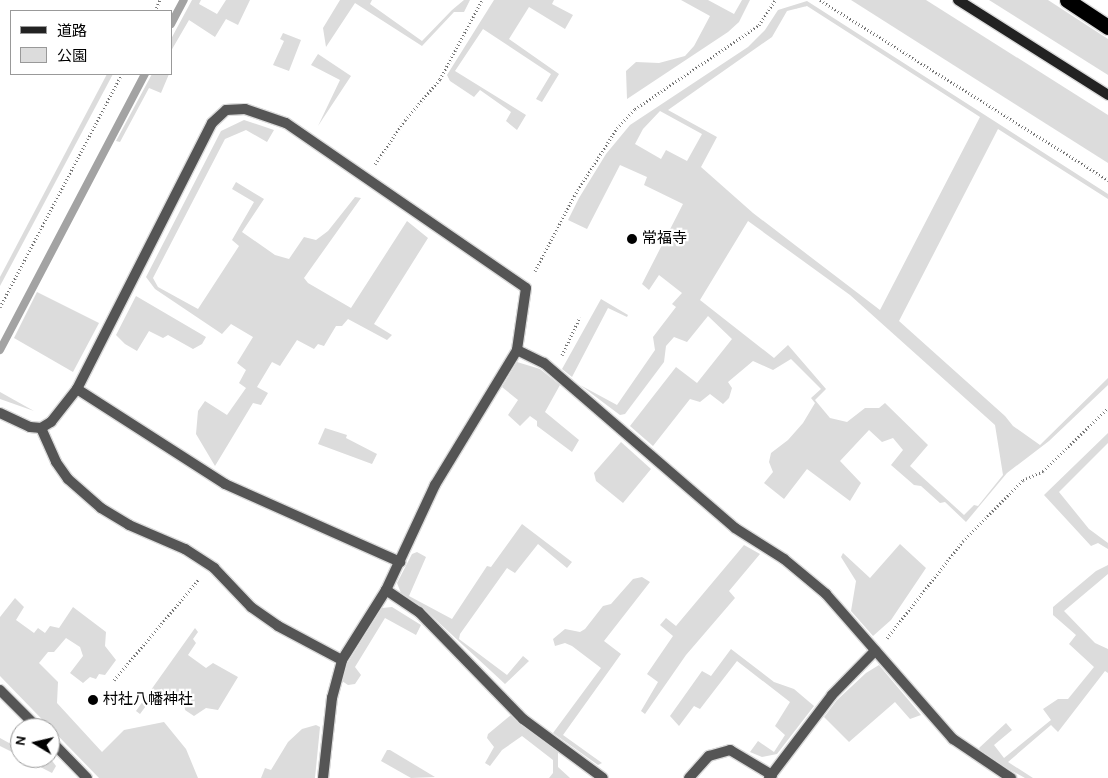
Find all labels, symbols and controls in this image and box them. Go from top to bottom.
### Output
legend [10,10,172,75]
text: 道路 [57,22,87,40]
text: 公園 [57,47,87,65]
place label: 常福寺 [642,230,687,248]
marker: 常福寺 [626,233,638,245]
place label: 村社八幡神社 [103,691,193,709]
marker: 村社八幡神社 [87,694,99,706]
north arrow [10,718,60,768]
text: N [11,734,30,747]

